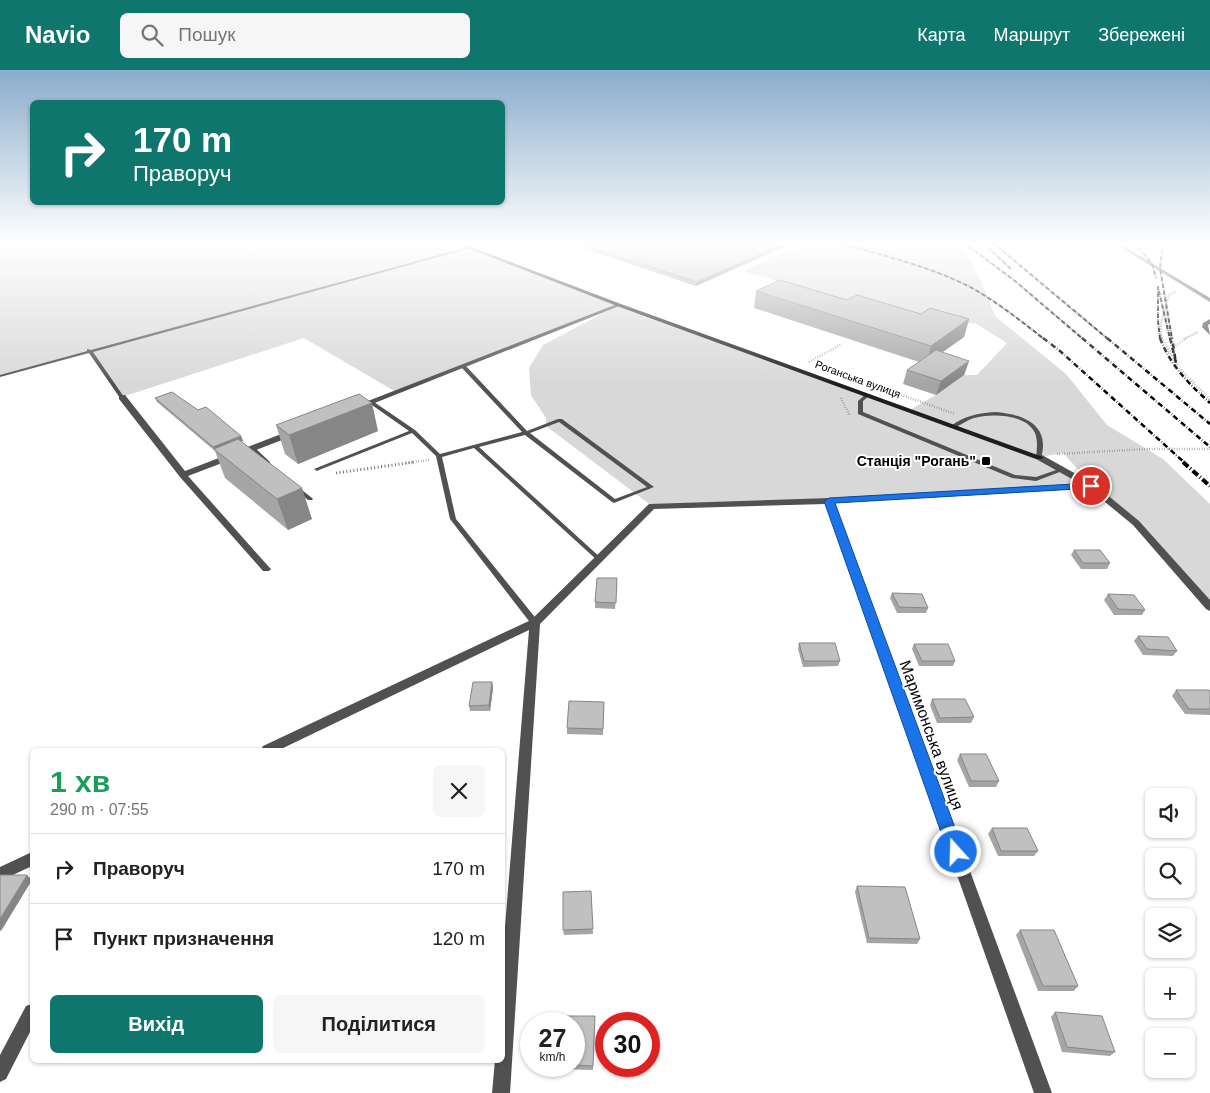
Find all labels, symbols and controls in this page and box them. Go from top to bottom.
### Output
search box [120,13,470,58]
text: Navio [25,21,90,48]
icon: search [138,21,166,49]
text: Пошук [178,24,236,45]
text: Карта [917,25,965,45]
text: Маршрут [993,25,1070,45]
text: Збережені [1098,25,1185,45]
icon: right [50,120,115,185]
text: 170 m [133,120,232,159]
text: Праворуч [133,161,231,186]
street label: Роганська вулиця [814,358,902,400]
place label: Станція "Рогань" [857,453,976,469]
marker: Станція "Рогань" [980,455,992,467]
pin [1070,465,1112,507]
icon: arrive [1077,472,1105,500]
street label: Маримонська вулиця [897,658,967,812]
text: 1 хв [50,765,110,798]
button: close [433,765,485,817]
map controls [1145,788,1195,1078]
button: sound [1145,788,1195,838]
text: 290 m · 07:55 [50,801,149,818]
position arrow [929,825,981,877]
button: search [1145,848,1195,898]
icon: right [50,855,78,883]
text: Праворуч [93,858,185,879]
text: 170 m [432,858,485,879]
button: layers [1145,908,1195,958]
icon: arrive [50,925,78,953]
text: Пункт призначення [93,928,274,949]
text: 120 m [432,928,485,949]
button: + [1145,968,1195,1018]
button: Вихід [50,995,263,1053]
button: Поділитися [273,995,485,1053]
speed limit sign: 30 [595,1012,660,1077]
text: 27 [539,1024,566,1052]
button: − [1145,1028,1195,1078]
text: km/h [539,1050,566,1064]

